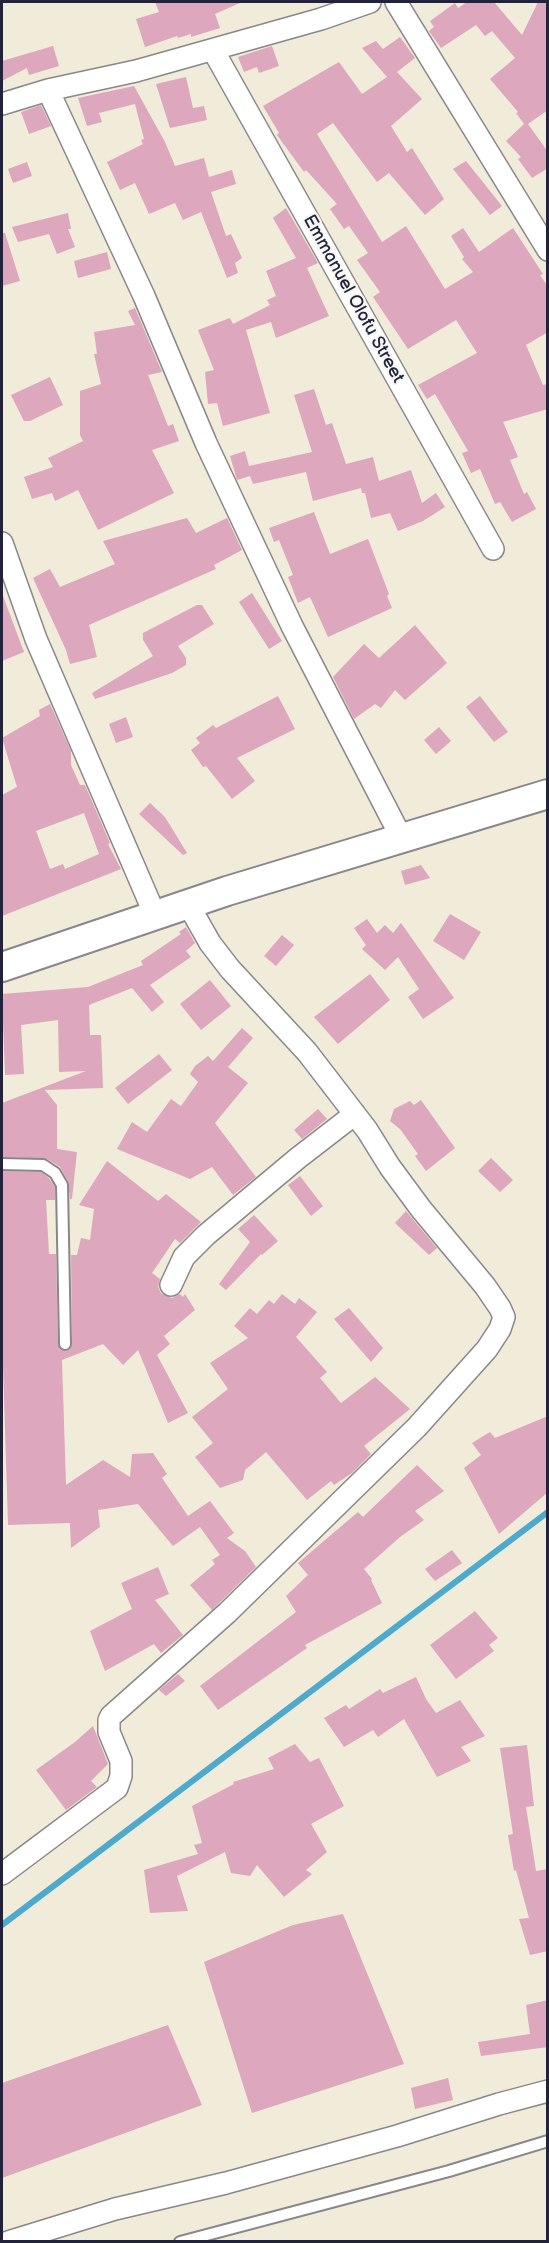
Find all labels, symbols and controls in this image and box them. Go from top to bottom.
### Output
street label: Emmanuel Olofu Street [298,211,408,387]

